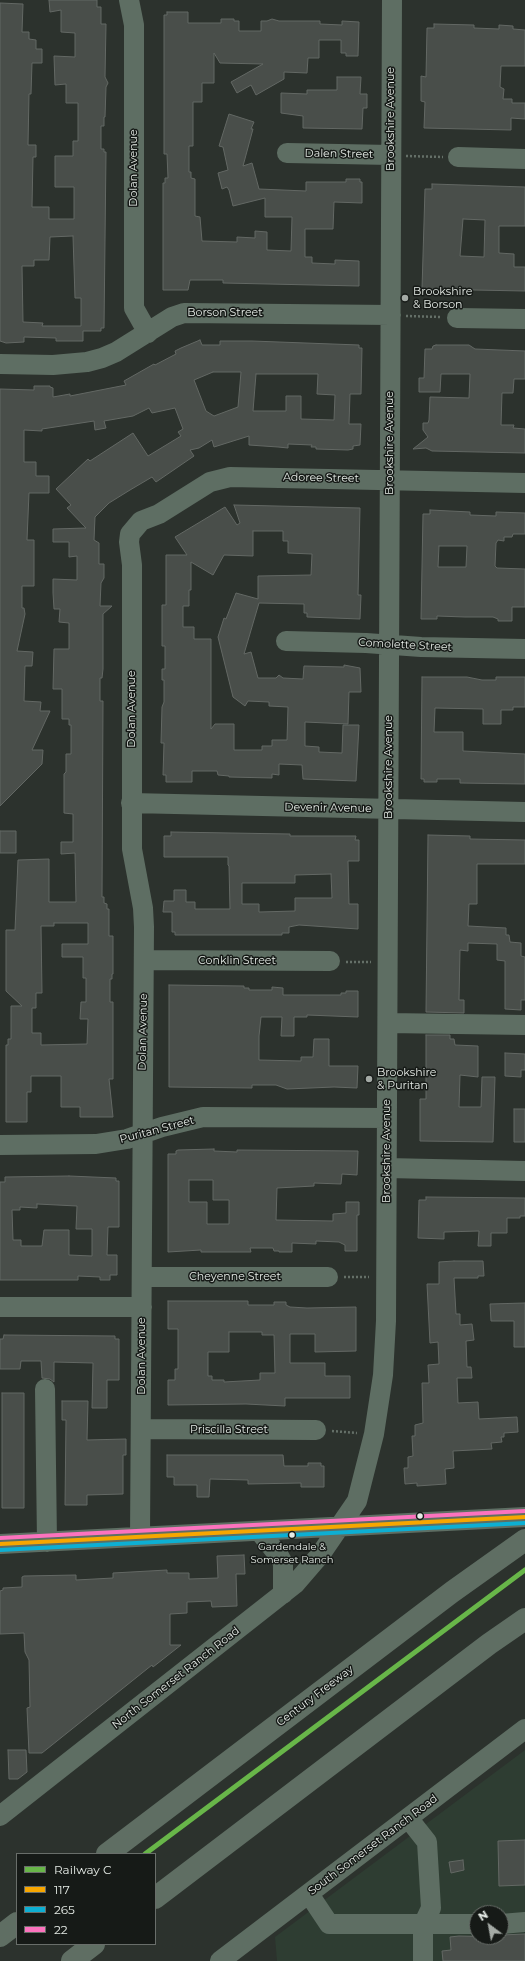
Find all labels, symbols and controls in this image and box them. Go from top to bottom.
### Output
street label: Brookshire Avenue [384,67,398,171]
street label: Dolan Avenue [127,129,141,207]
street label: Dalen Street [305,147,373,161]
place label: Brookshire & Borson [413,285,472,311]
marker: Brookshire & Borson [400,293,410,303]
street label: Borson Street [187,306,263,320]
street label: Brookshire Avenue [383,391,397,495]
street label: Adoree Street [283,471,359,485]
street label: Comolette Street [358,636,452,654]
street label: Dolan Avenue [125,670,139,748]
street label: Brookshire Avenue [382,715,396,819]
street label: Devenir Avenue [284,801,372,815]
street label: Conklin Street [198,954,276,968]
street label: Dolan Avenue [136,993,150,1071]
place label: Brookshire & Puritan [377,1066,436,1092]
marker: Brookshire & Puritan [364,1074,374,1084]
street label: Brookshire Avenue [380,1099,394,1203]
street label: Puritan Street [118,1114,196,1146]
street label: Cheyenne Street [189,1270,281,1284]
street label: Dolan Avenue [135,1317,149,1395]
street label: Priscilla Street [190,1423,268,1437]
unlabelled marker [415,1511,425,1521]
marker: Gardendale & Somerset Ranch [287,1530,297,1540]
place label: Gardendale & Somerset Ranch [251,1541,333,1564]
street label: North Somerset Ranch Road [110,1624,242,1732]
street label: Century Freeway [274,1663,356,1729]
street label: South Somerset Ranch Road [306,1792,440,1898]
legend [16,1853,156,1945]
text: Railway C [54,1862,111,1877]
text: 117 [54,1882,70,1897]
text: 265 [54,1902,75,1917]
north arrow [469,1905,509,1945]
text: N [476,1907,491,1924]
text: 22 [54,1922,68,1937]

